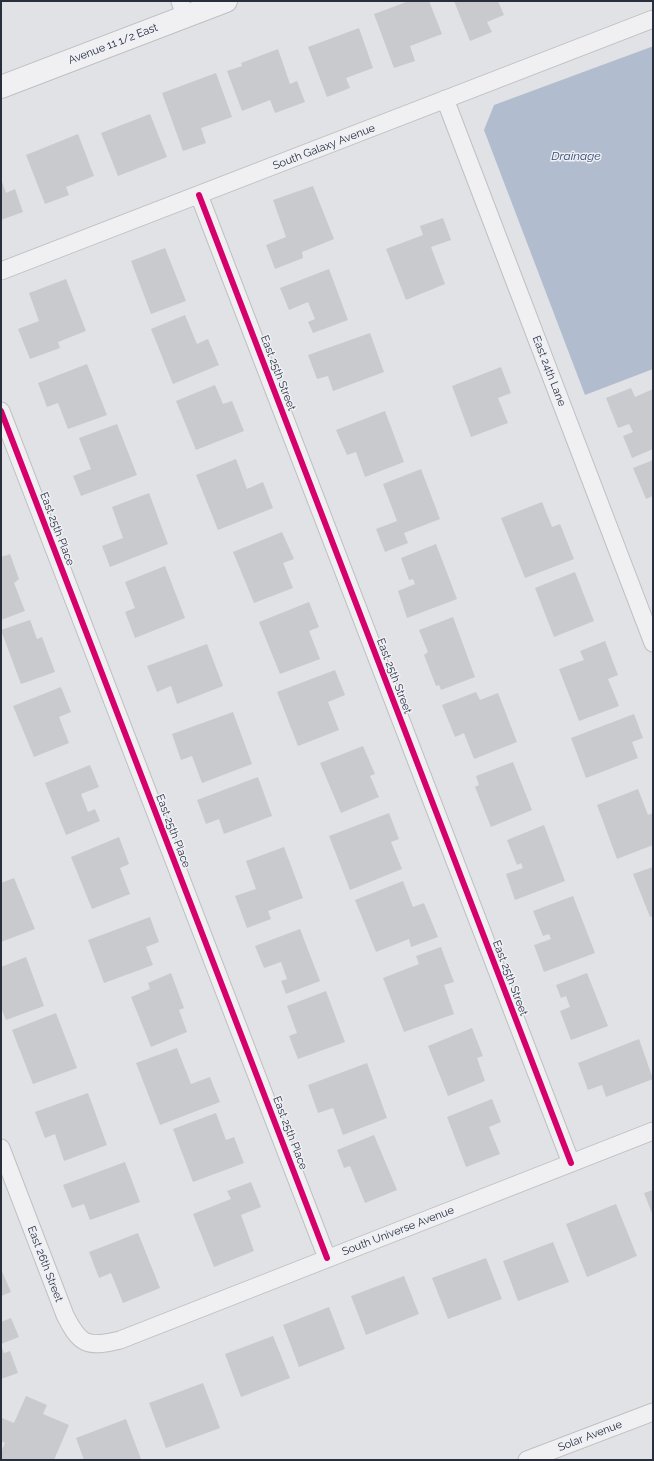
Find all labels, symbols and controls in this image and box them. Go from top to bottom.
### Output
street label: Avenue 11 1/2 East [66,21,160,67]
street label: South Galaxy Avenue [271,121,377,173]
water label: Drainage [551,149,601,163]
street label: East 25th Street [258,333,298,413]
street label: East 24th Lane [530,334,568,408]
street label: East 25th Place [37,491,77,567]
street label: East 25th Street [374,636,414,716]
street label: East 25th Place [153,793,193,869]
street label: East 25th Street [490,938,530,1018]
street label: East 25th Place [270,1095,310,1171]
street label: South Universe Avenue [340,1204,456,1258]
street label: East 26th Street [24,1224,66,1304]
street label: Solar Avenue [556,1418,624,1454]

